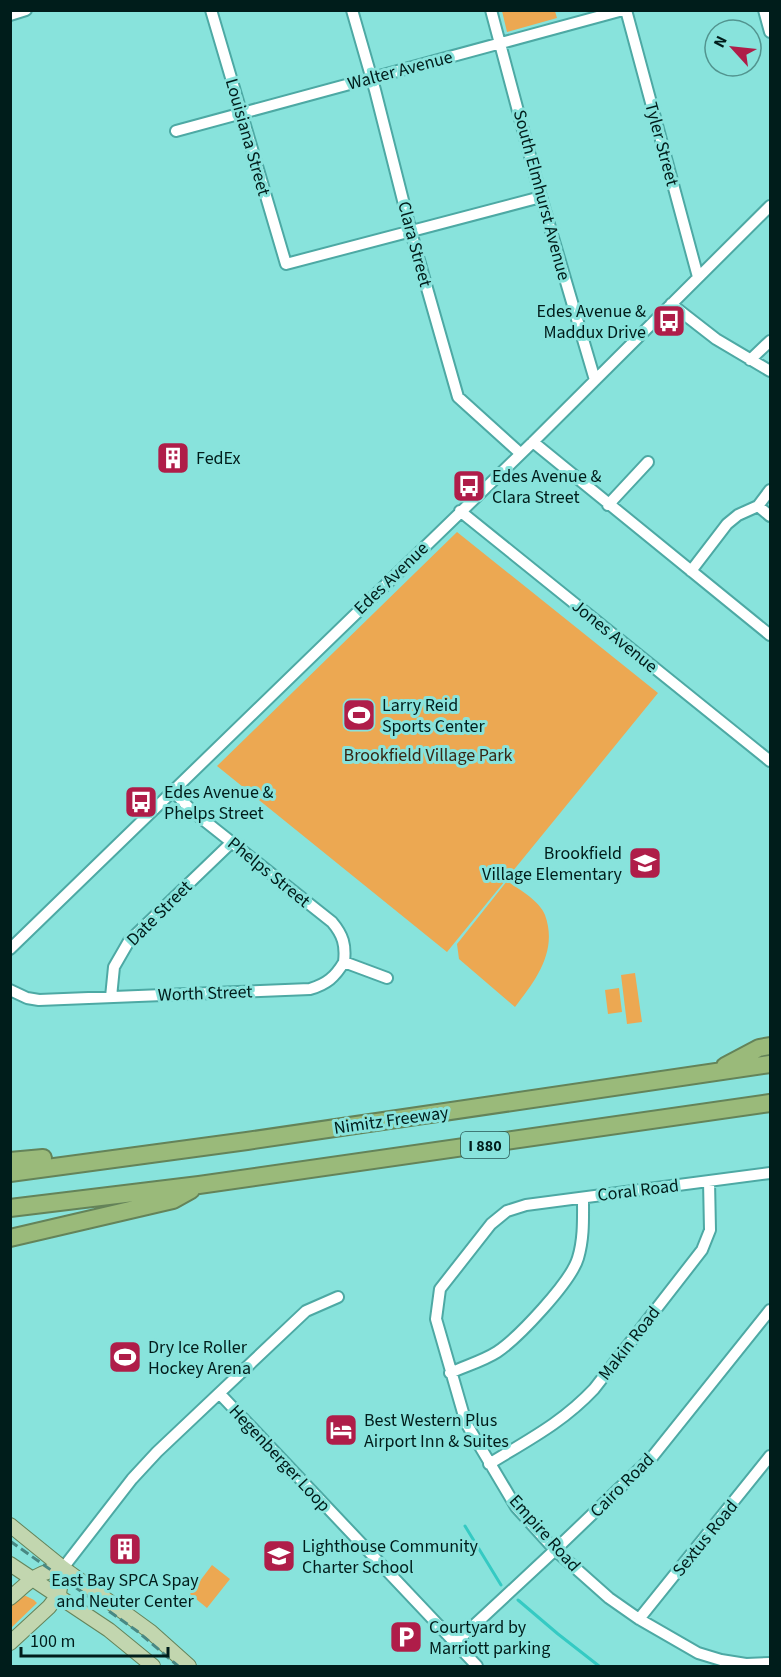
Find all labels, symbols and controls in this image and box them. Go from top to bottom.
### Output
north arrow [703,18,763,78]
text: N [708,32,733,51]
street label: Walter Avenue [345,44,455,96]
street label: Louisiana Street [219,75,276,199]
street label: Tyler Street [638,99,685,189]
street label: South Elmhurst Avenue [507,107,576,283]
street label: Clara Street [391,199,438,290]
place label: Edes Avenue & Maddux Drive [537,299,646,345]
bus stop icon: Edes Avenue & Maddux Drive [651,303,687,339]
building icon: FedEx [155,440,191,476]
place label: FedEx [196,446,241,471]
place label: Edes Avenue & Clara Street [492,464,601,510]
bus stop icon: Edes Avenue & Clara Street [451,468,487,504]
street label: Edes Avenue [349,536,434,620]
street label: Jones Avenue [566,594,663,679]
place label: Larry Reid Sports Center [382,693,485,739]
sports icon: Larry Reid Sports Center [341,697,377,733]
park label: Brookfield Village Park [344,743,512,768]
place label: Edes Avenue & Phelps Street [164,780,273,826]
bus stop icon: Edes Avenue & Phelps Street [123,784,159,820]
street label: Phelps Street [222,831,315,913]
place label: Brookfield Village Elementary [482,841,623,887]
school or university icon: Brookfield Village Elementary [627,845,663,881]
street label: Date Street [121,875,198,952]
street label: Worth Street [157,979,253,1008]
street label: Nimitz Freeway [332,1100,451,1141]
road number: I 880 [461,1132,509,1158]
street label: Coral Road [596,1173,680,1208]
street label: Makin Road [593,1301,666,1386]
place label: Dry Ice Roller Hockey Arena [148,1335,251,1381]
sports icon: Dry Ice Roller Hockey Arena [107,1339,143,1375]
street label: Hegenberger Loop [223,1399,336,1518]
place label: Best Western Plus Airport Inn & Suites [364,1408,509,1454]
hotel icon: Best Western Plus Airport Inn & Suites [323,1412,359,1448]
street label: Cairo Road [585,1448,660,1523]
street label: Empire Road [503,1489,586,1577]
street label: Sextus Road [667,1495,744,1582]
building icon: East Bay SPCA Spay and Neuter Center [107,1531,143,1567]
place label: Lighthouse Community Charter School [302,1534,479,1580]
school or university icon: Lighthouse Community Charter School [261,1538,297,1574]
place label: East Bay SPCA Spay and Neuter Center [51,1568,199,1614]
place label: Courtyard by Marriott parking [429,1615,550,1661]
parking icon: Courtyard by Marriott parking [388,1619,424,1655]
scale bar [21,1620,168,1658]
text: 100 m [30,1629,75,1654]

